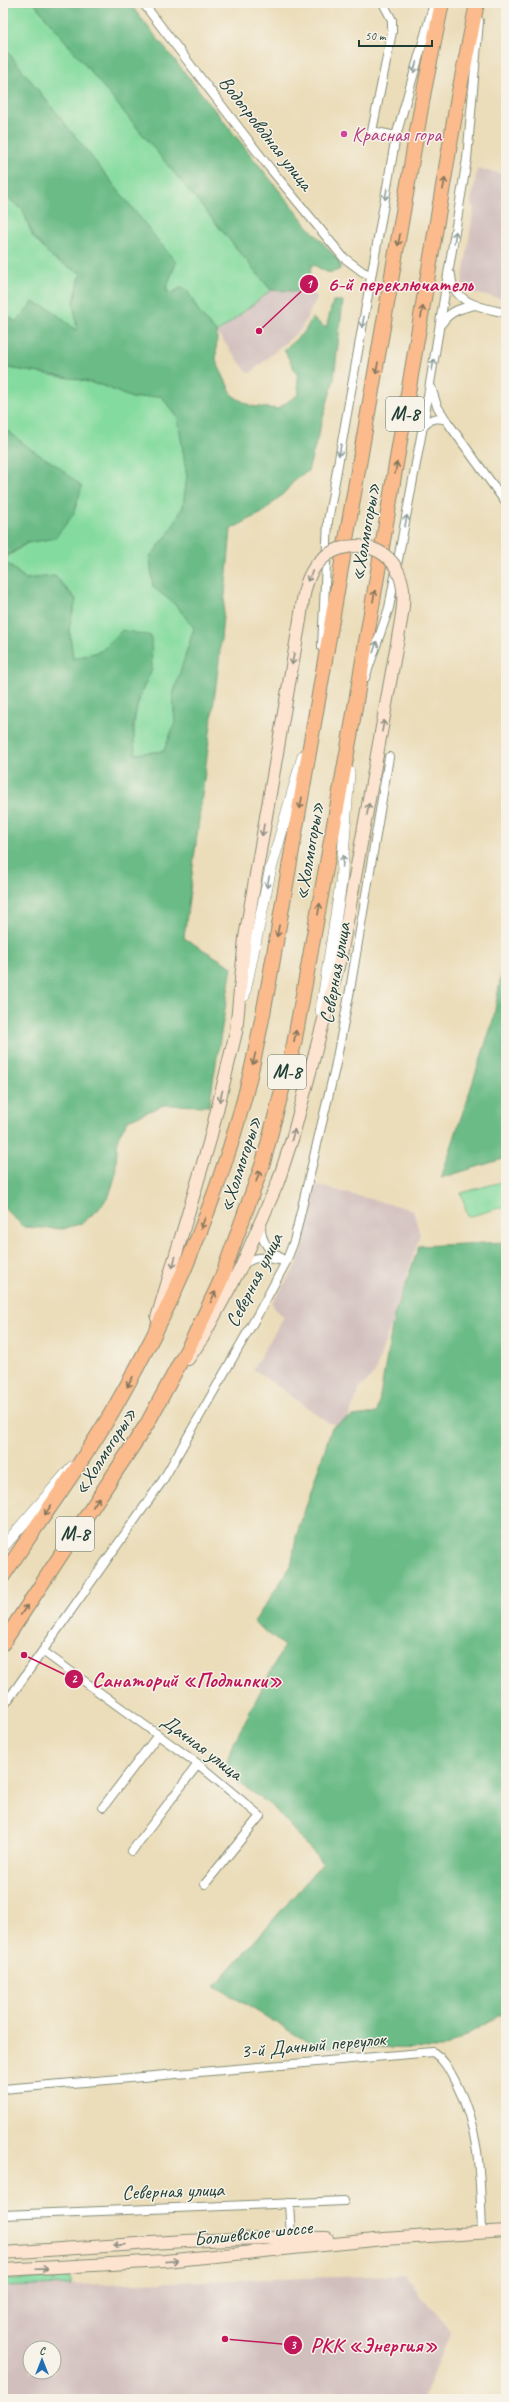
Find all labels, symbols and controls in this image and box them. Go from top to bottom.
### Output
scale bar [359,22,432,48]
text: 50 m [365,28,387,44]
one-way arrow [411,60,418,73]
street label: Водопроводная улица [213,71,320,197]
place label: Красная гора [352,122,443,147]
marker: Красная гора [339,129,349,139]
one-way arrow [440,178,448,191]
one-way arrow [381,187,389,200]
one-way arrow [451,231,459,244]
one-way arrow [394,233,402,246]
callout: 6-й переключатель [299,268,480,301]
text: 6-й переключатель [327,271,474,297]
text: 1 [306,276,313,292]
one-way arrow [418,306,426,319]
one-way arrow [359,315,367,328]
one-way arrow [429,359,437,372]
one-way arrow [373,361,381,374]
road number: М-8 [386,397,424,431]
one-way arrow [336,443,344,456]
one-way arrow [392,462,400,475]
street label: «Холмогоры» [344,481,386,583]
one-way arrow [402,515,410,528]
one-way arrow [306,570,313,582]
one-way arrow [370,590,378,603]
one-way arrow [372,642,380,654]
one-way arrow [289,652,297,665]
one-way arrow [379,720,387,733]
one-way arrow [296,796,304,809]
street label: «Холмогоры» [288,800,330,902]
one-way arrow [364,802,372,815]
one-way arrow [259,823,267,836]
one-way arrow [339,855,346,868]
one-way arrow [264,875,272,888]
one-way arrow [315,902,323,915]
street label: Северная улица [314,919,356,1025]
one-way arrow [274,924,282,937]
one-way arrow [291,1030,299,1043]
one-way arrow [249,1052,257,1065]
road number: М-8 [268,1055,306,1089]
one-way arrow [217,1090,225,1103]
street label: «Холмогоры» [213,1113,267,1215]
one-way arrow [289,1129,297,1142]
one-way arrow [255,1170,263,1182]
one-way arrow [199,1217,207,1229]
street label: Северная улица [220,1228,289,1331]
one-way arrow [170,1255,177,1268]
one-way arrow [210,1292,217,1304]
one-way arrow [125,1376,133,1388]
street label: «Холмогоры» [67,1403,143,1499]
one-way arrow [92,1496,100,1507]
one-way arrow [44,1504,52,1515]
road number: М-8 [56,1517,94,1551]
one-way arrow [21,1604,29,1616]
callout: Санаторий «Подлипки» [64,1663,290,1696]
text: Санаторий «Подлипки» [92,1667,282,1693]
text: 2 [71,1671,78,1687]
street label: Дачная улица [156,1708,249,1787]
street label: 3-й Дачный переулок [240,2026,388,2064]
street label: Северная улица [121,2177,226,2205]
street label: Болшевское шоссе [193,2214,315,2252]
one-way arrow [113,2242,126,2249]
one-way arrow [165,2257,178,2264]
one-way arrow [35,2265,48,2273]
callout: РКК «Энергия» [283,2328,446,2361]
text: РКК «Энергия» [311,2332,438,2358]
text: 3 [290,2337,297,2353]
north arrow [22,2340,62,2380]
text: С [39,2343,46,2357]

